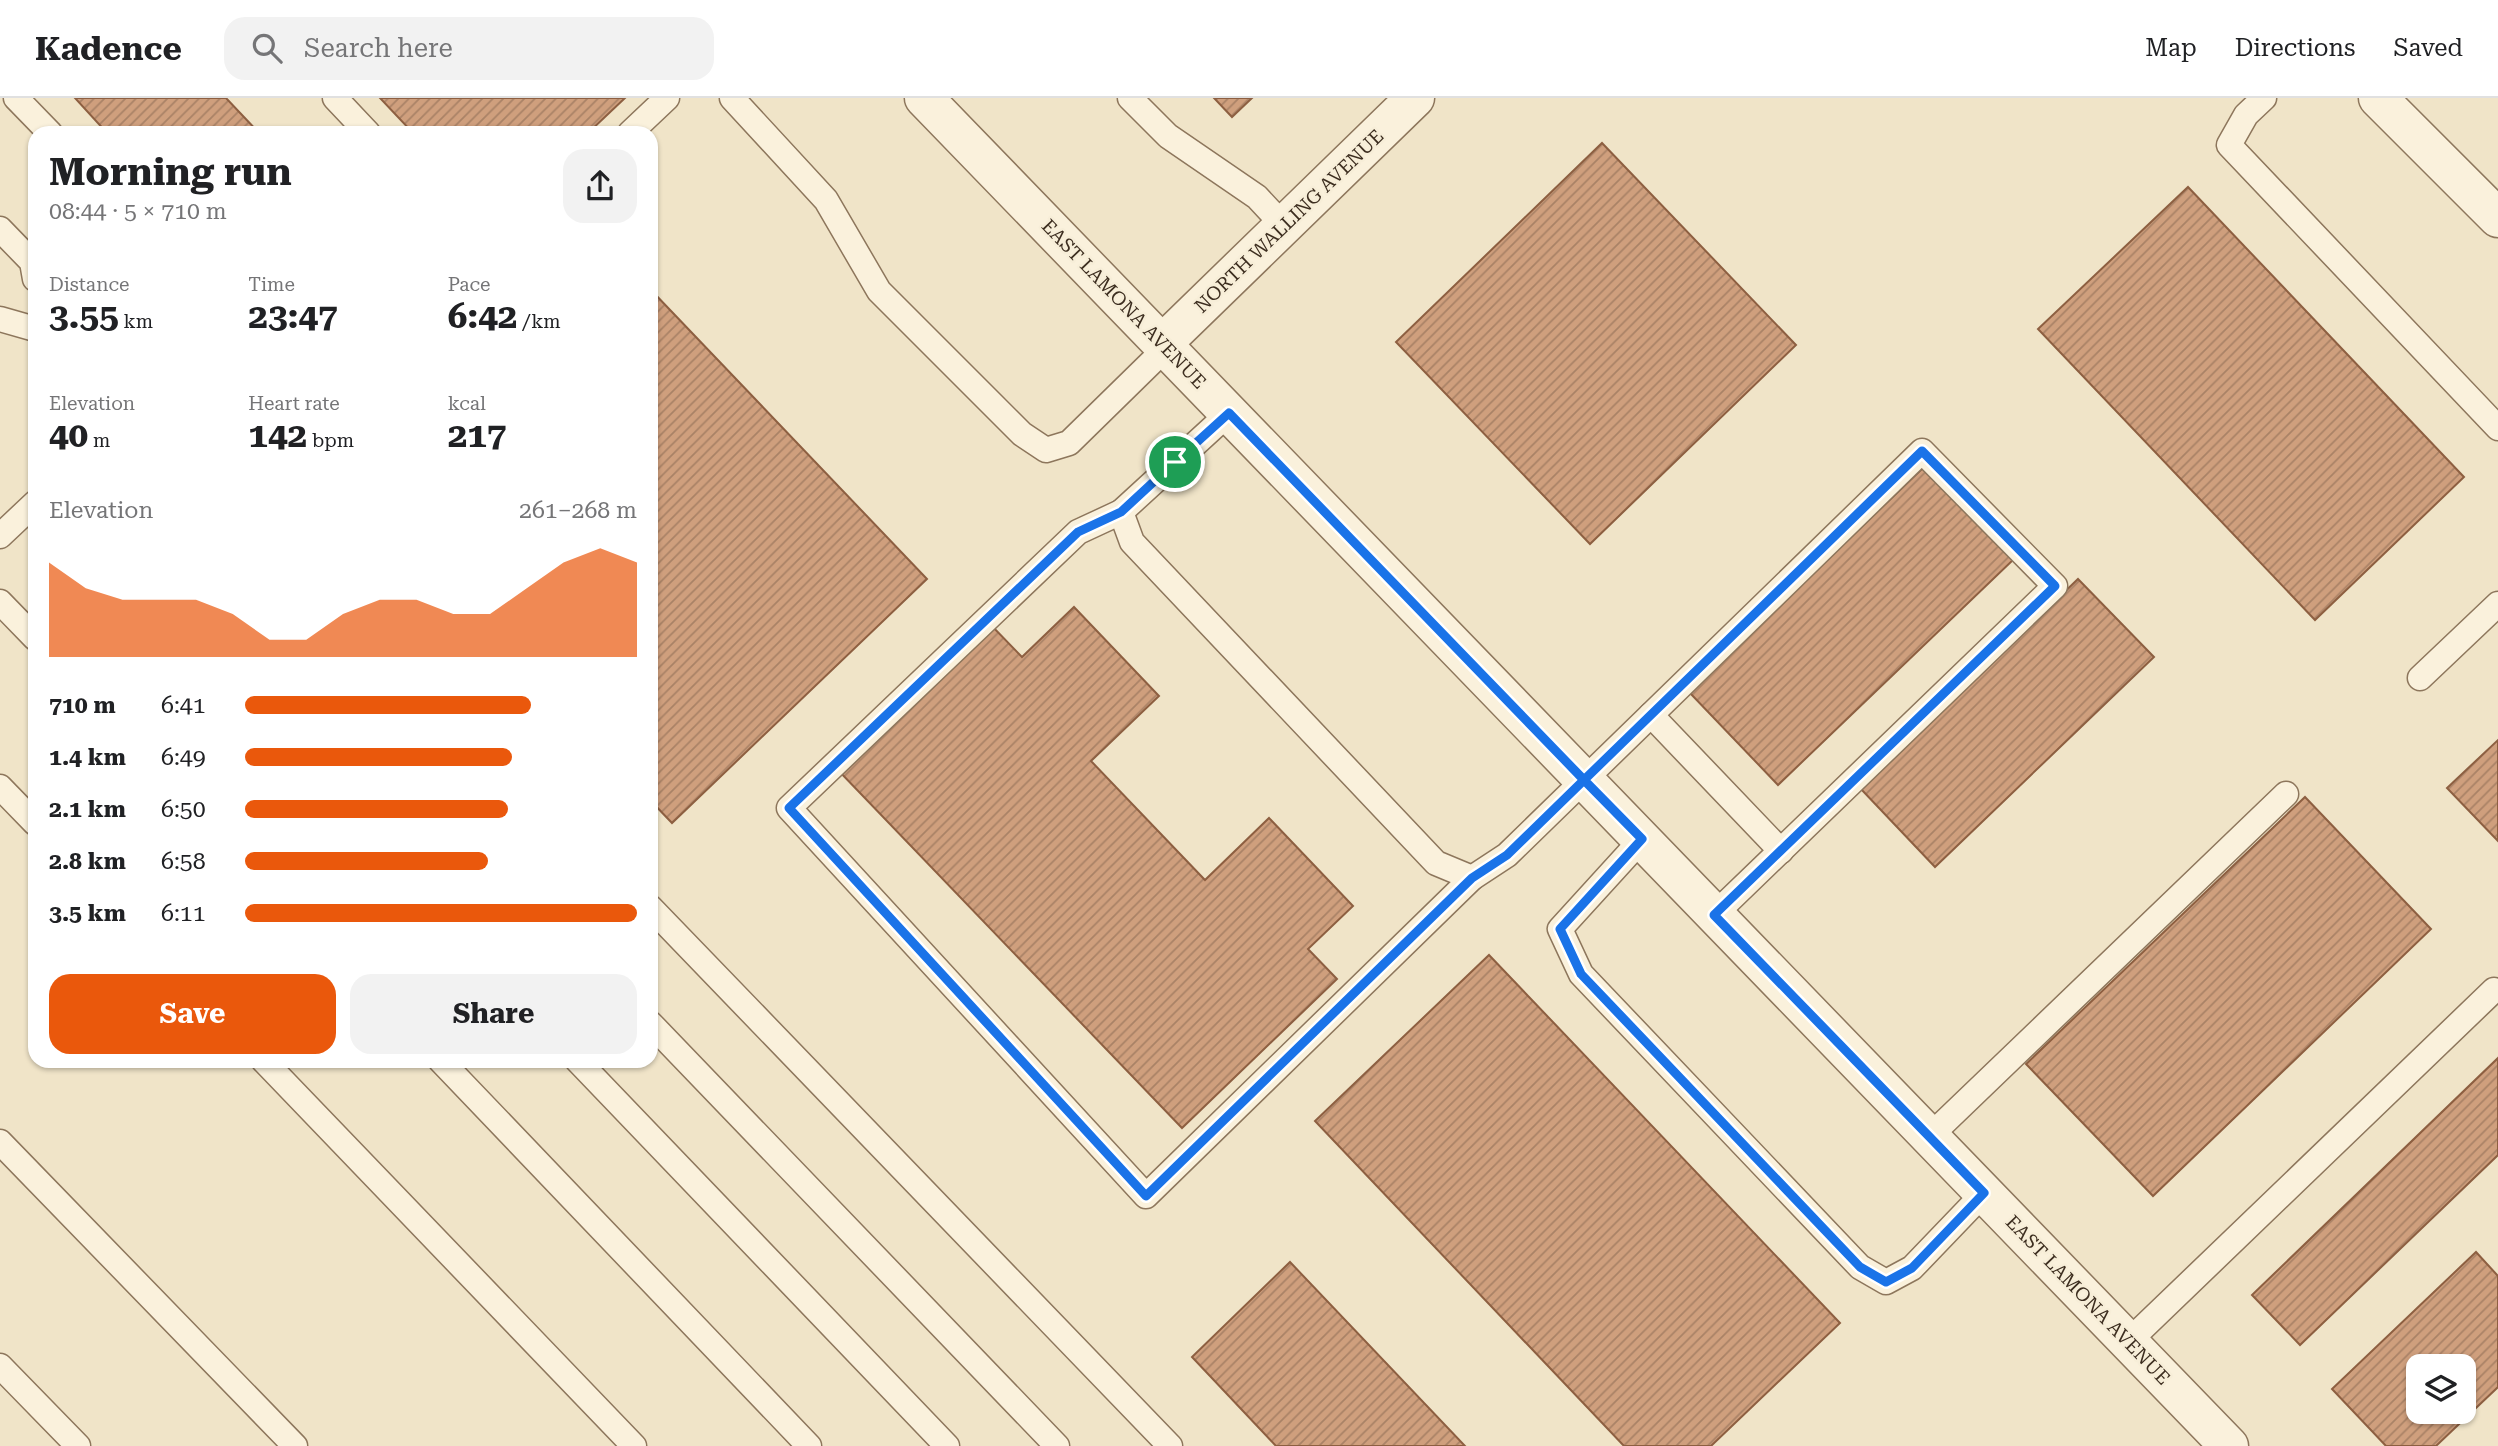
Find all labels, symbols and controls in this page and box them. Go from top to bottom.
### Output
search box [224,17,714,80]
text: Kadence [35,29,182,68]
icon: search [248,29,286,67]
text: Search here [304,33,453,63]
text: Map [2145,34,2197,62]
text: Directions [2235,34,2355,62]
text: Saved [2393,34,2463,62]
street label: NORTH WALLING AVENUE [1190,125,1388,317]
button: share [563,149,637,223]
text: Morning run [49,150,292,194]
text: 08:44 · 5 × 710 m [49,198,227,225]
street label: EAST LAMONA AVENUE [1037,214,1211,394]
text: Distance [49,273,129,296]
text: Time [248,273,295,296]
text: Pace [448,273,491,296]
text: 3.55 [49,296,119,337]
text: 23:47 [248,296,338,337]
text: 6:42 [448,296,517,337]
text: km [119,310,153,333]
text: /km [517,310,561,333]
text: Elevation [49,392,135,415]
text: Heart rate [248,392,340,415]
text: kcal [448,392,486,415]
text: 40 [49,415,88,456]
text: 142 [248,415,307,456]
text: 217 [448,415,506,456]
text: m [88,429,110,452]
text: bpm [307,429,354,452]
pin [1145,432,1205,492]
icon: arrive [1156,443,1194,481]
text: Elevation [49,497,153,524]
text: 261–268 m [519,497,637,524]
text: 710 m [49,692,116,719]
text: 6:41 [161,692,206,719]
text: 1.4 km [49,744,126,771]
text: 6:49 [161,744,206,771]
text: 2.1 km [49,796,126,823]
text: 6:50 [161,796,206,823]
text: 2.8 km [49,848,126,875]
text: 6:58 [161,848,206,875]
text: 3.5 km [49,900,126,927]
text: 6:11 [161,900,206,927]
button: Save [49,974,336,1054]
button: Share [350,974,637,1054]
street label: EAST LAMONA AVENUE [2001,1210,2175,1390]
map controls [2406,1354,2476,1424]
button: layers [2406,1354,2476,1424]

